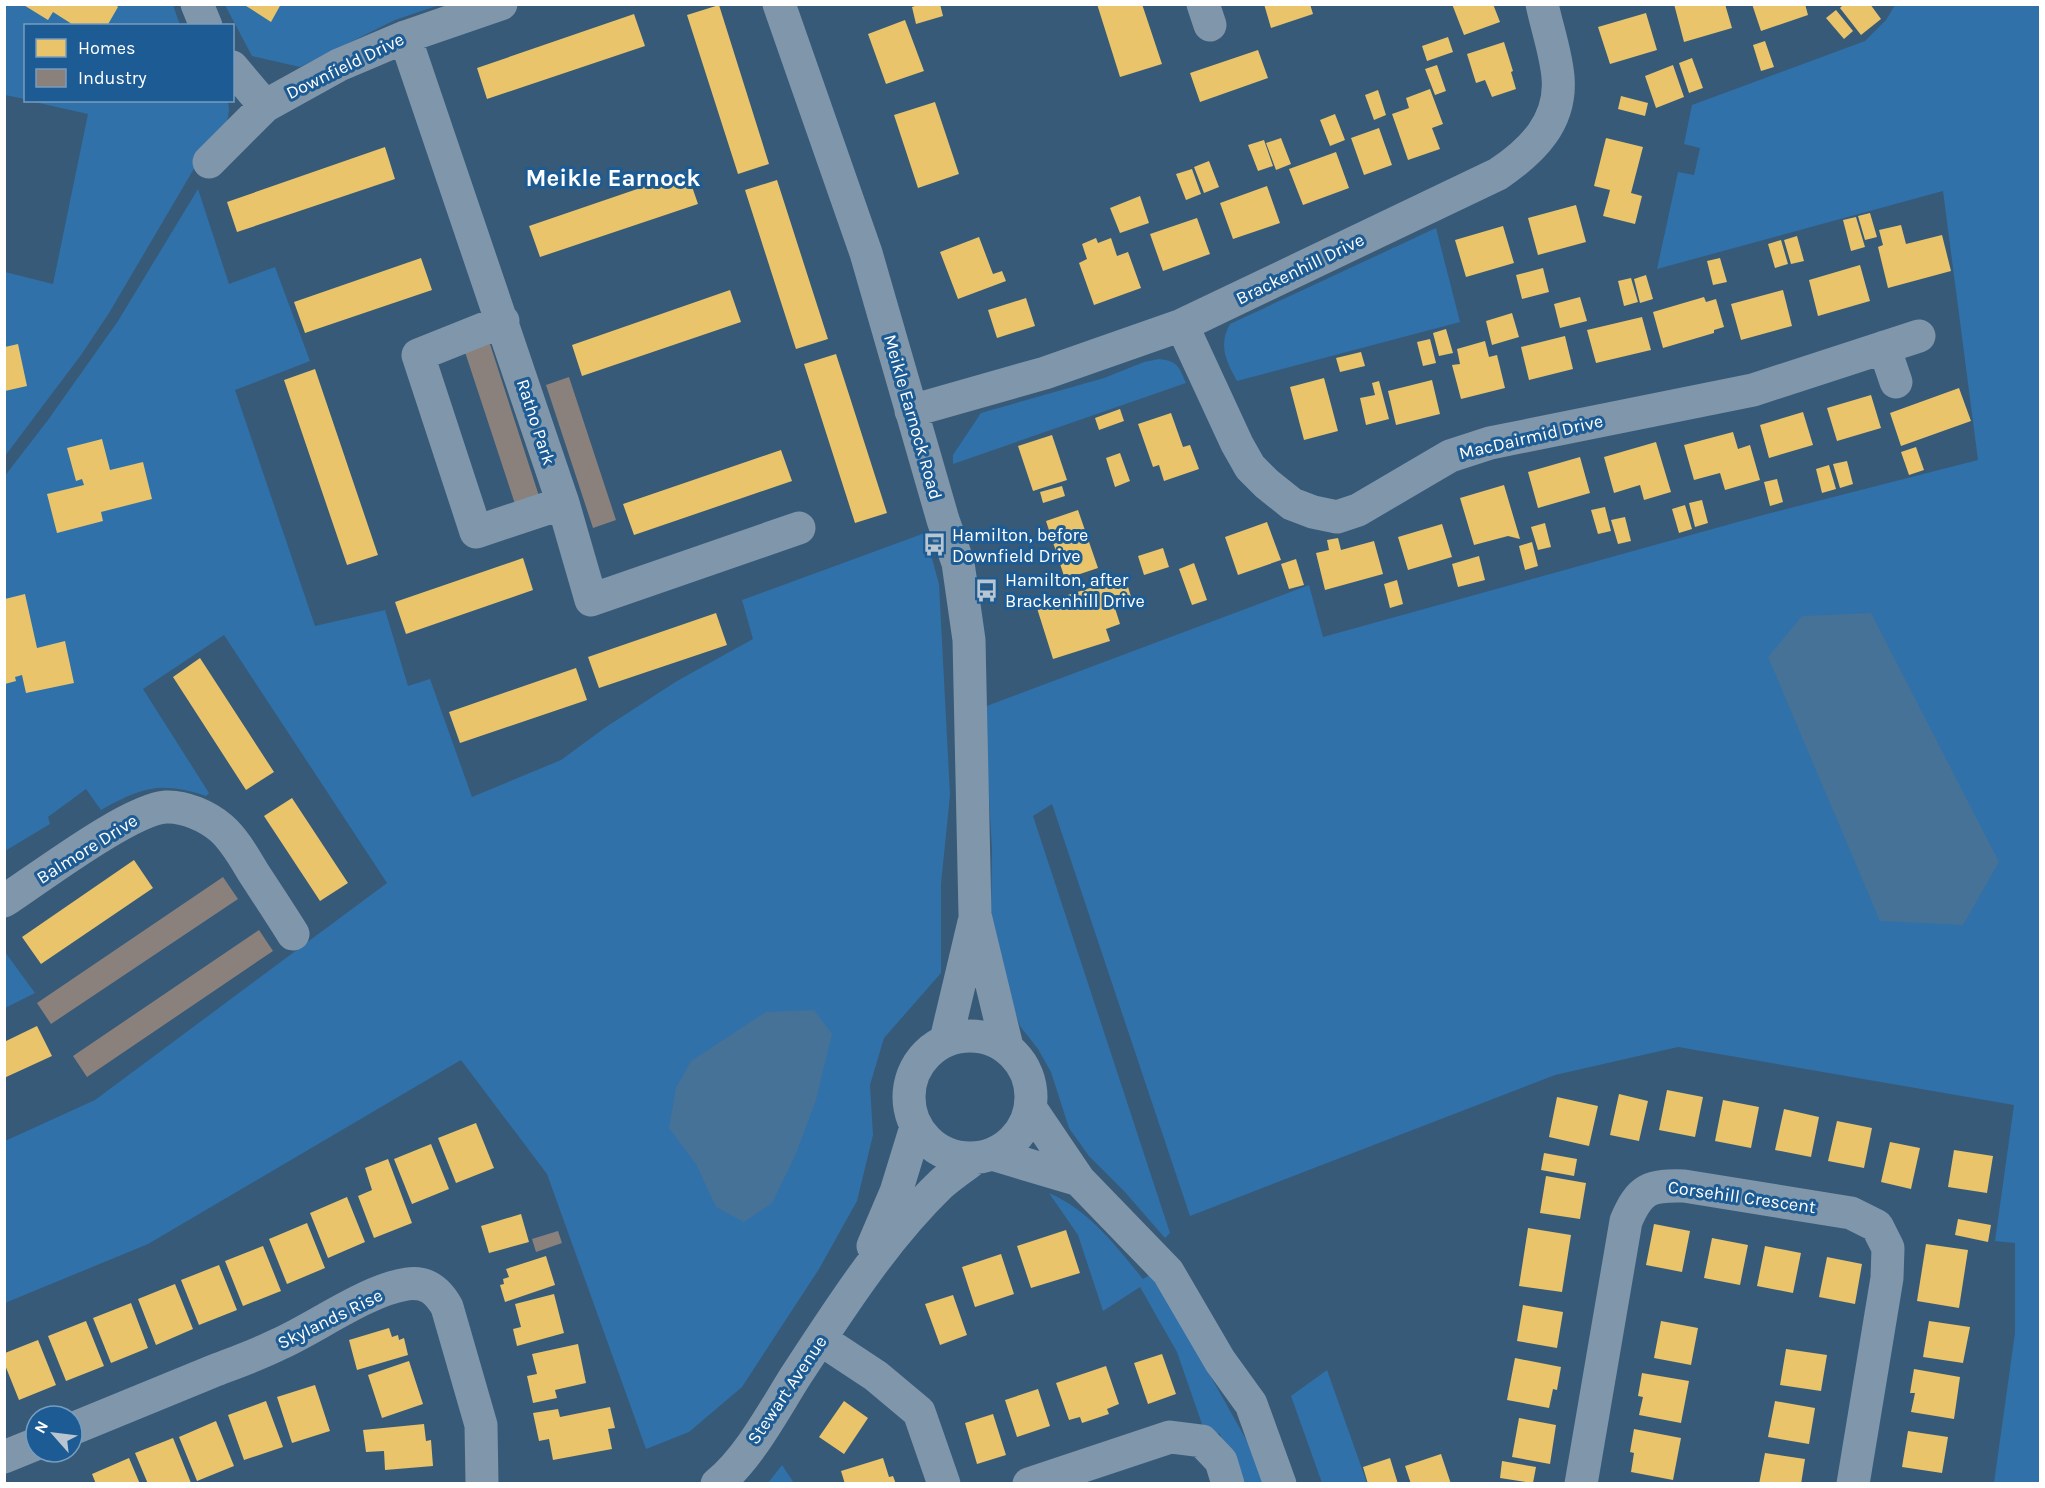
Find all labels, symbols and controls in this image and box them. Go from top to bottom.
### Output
legend [24,24,234,102]
street label: Downfield Drive [282,28,408,104]
text: Homes [78,37,135,59]
text: Industry [78,67,147,89]
district label: Meikle Earnock [526,164,700,192]
street label: Brackenhill Drive [1232,228,1368,310]
street label: Meikle Earnock Road [879,332,947,502]
street label: Ratho Park [512,376,560,468]
street label: MacDairmid Drive [1457,410,1605,464]
place label: Hamilton, before Downfield Drive [952,524,1088,567]
bus stop icon: Hamilton, before Downfield Drive [921,532,947,558]
place label: Hamilton, after Brackenhill Drive [1005,569,1145,612]
bus stop icon: Hamilton, after Brackenhill Drive [974,577,1000,603]
street label: Balmore Drive [32,809,142,889]
street label: Corsehill Crescent [1667,1176,1818,1218]
street label: Skylands Rise [274,1284,386,1354]
street label: Stewart Avenue [742,1331,832,1449]
north arrow [24,1404,84,1464]
text: N [30,1418,52,1437]

